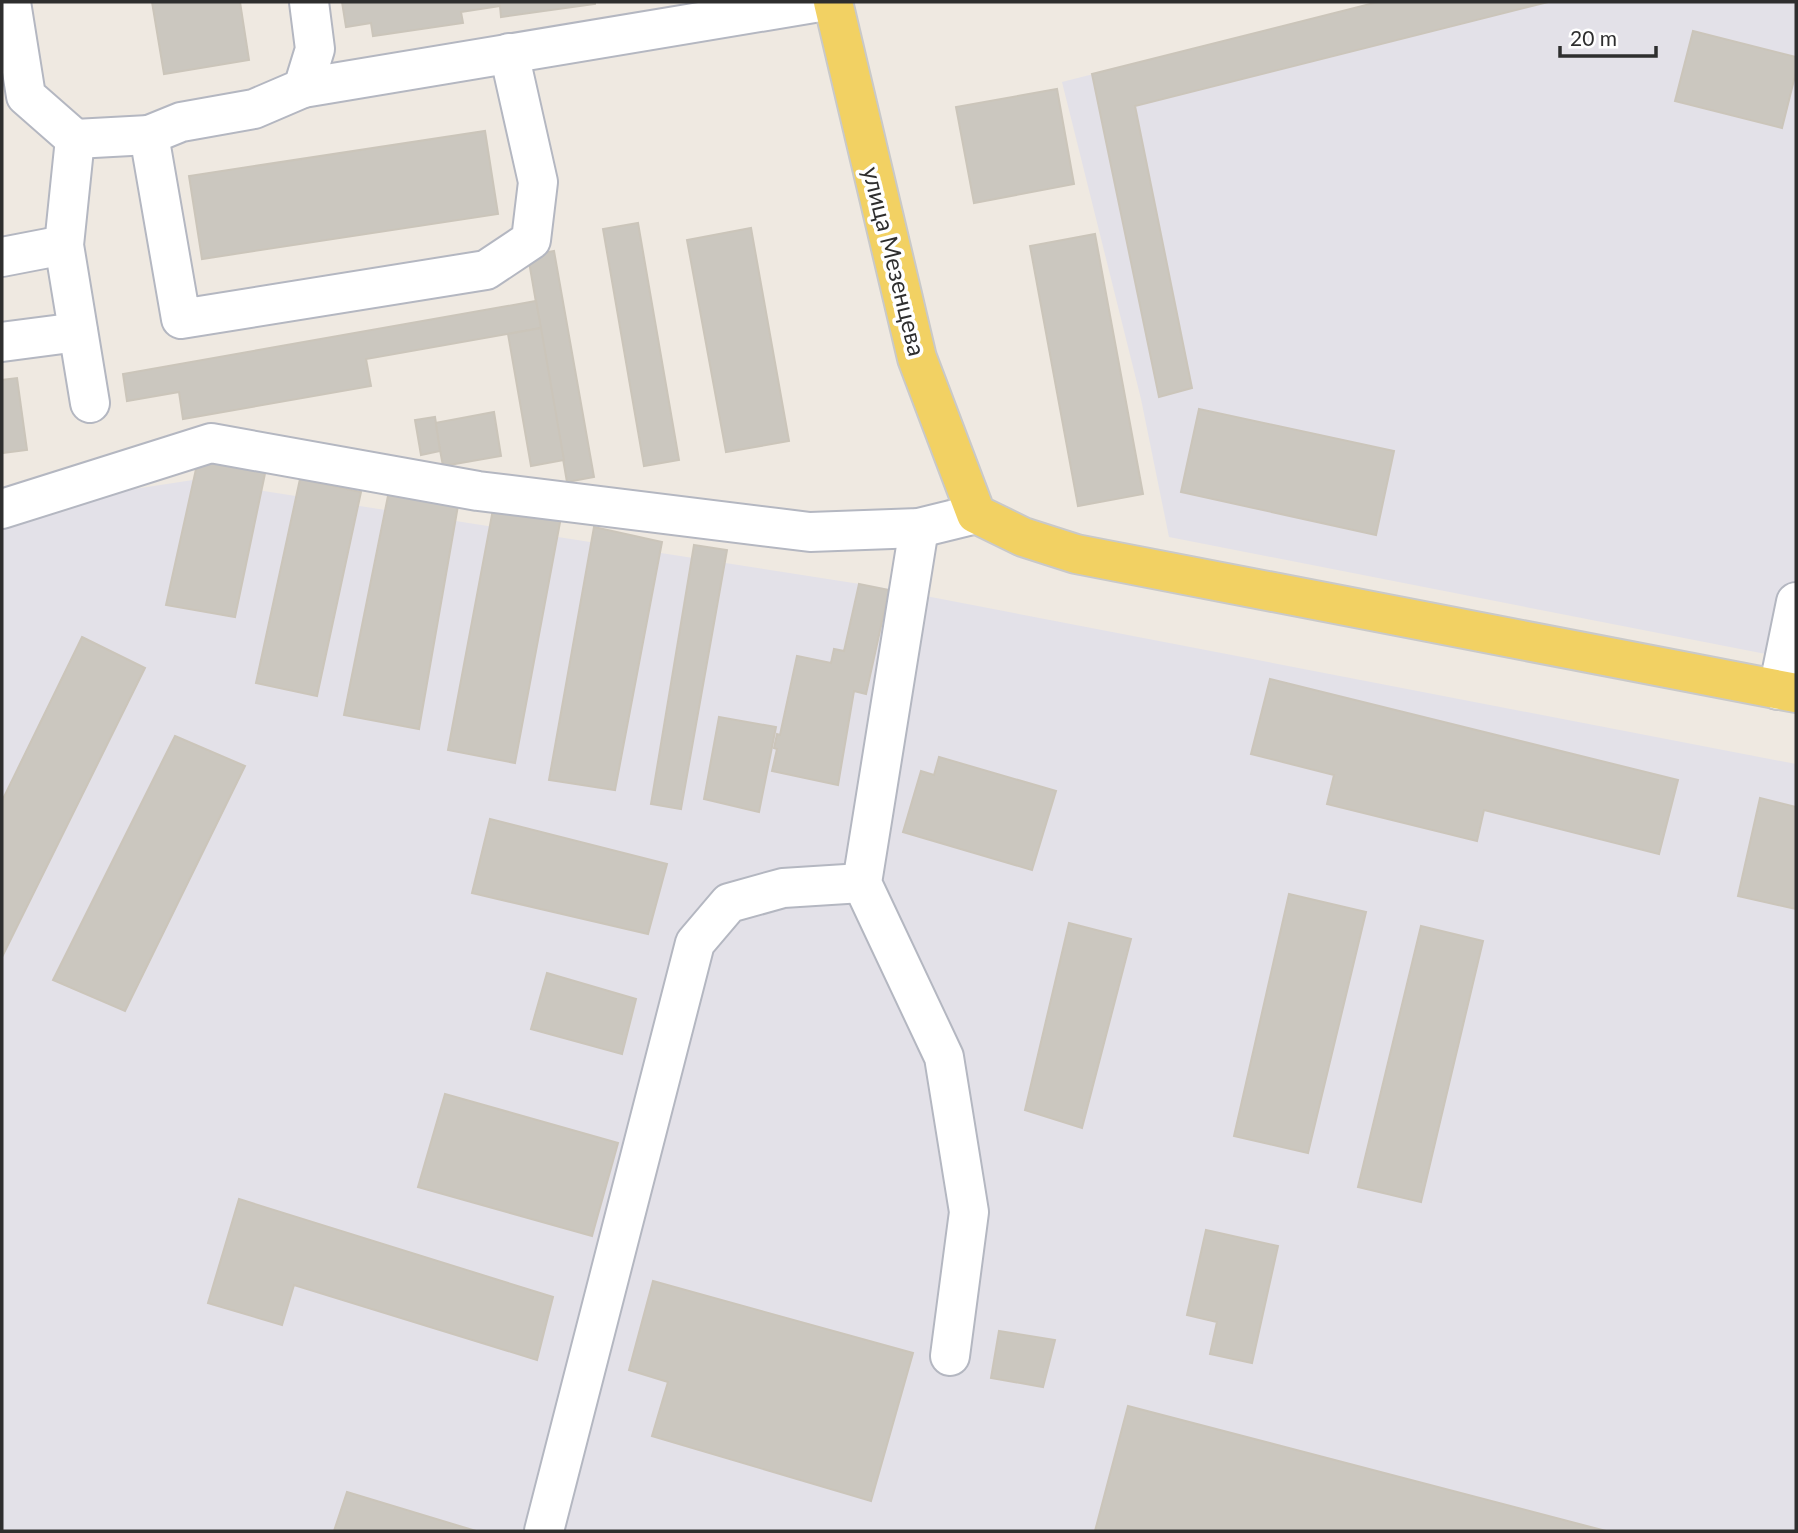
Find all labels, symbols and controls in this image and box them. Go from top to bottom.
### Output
scale bar [1560,14,1656,58]
text: 20 m [1570,25,1617,50]
street label: улица Мезенцева [857,163,933,359]

